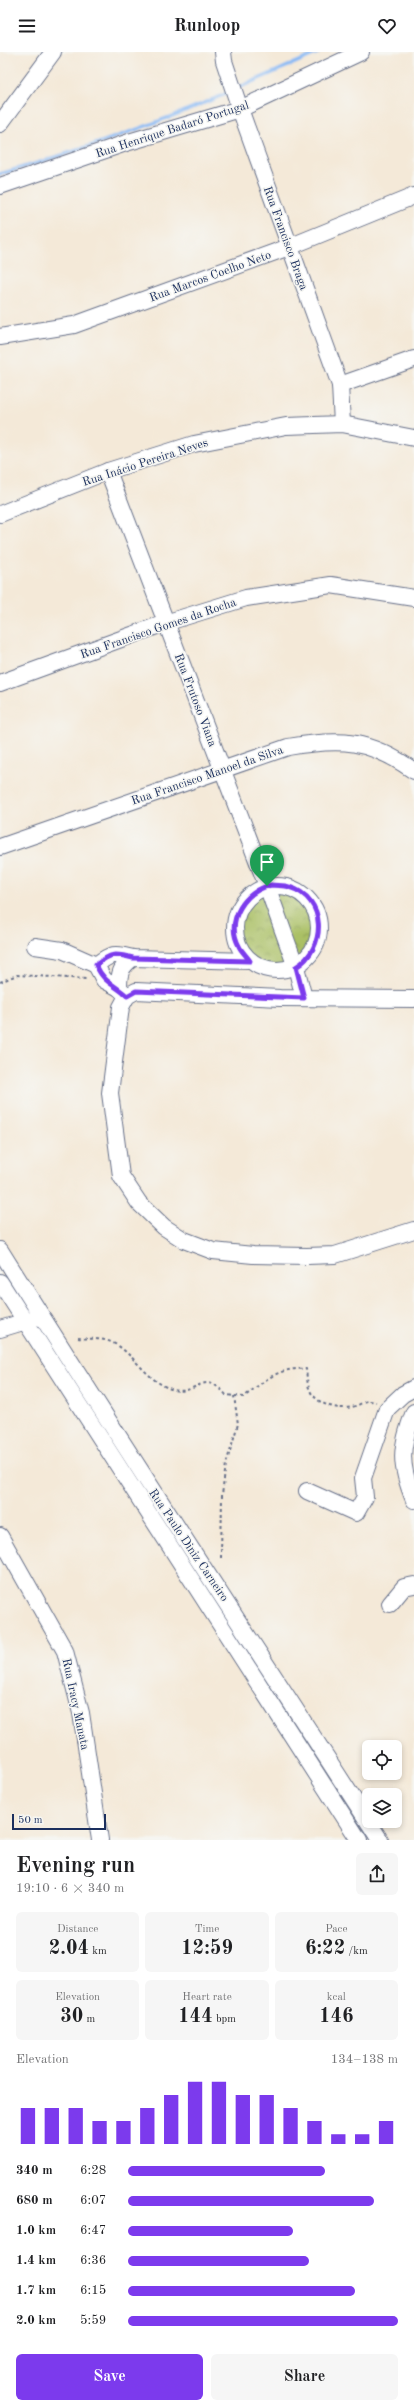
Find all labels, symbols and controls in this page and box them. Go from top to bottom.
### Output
icon: menu [16,15,38,37]
icon: heart [376,15,398,37]
text: Runloop [174,17,240,35]
street label: Rua Henrique Badaró Portugal [94,99,250,160]
street label: Rua Francisco Braga [261,185,309,292]
street label: Rua Marcos Coelho Neto [148,249,273,305]
street label: Rua Inácio Pereira Neves [81,437,210,489]
street label: Rua Francisco Gomes da Rocha [79,597,238,661]
street label: Rua Frutoso Viana [172,652,218,749]
street label: Rua Francisco Manoel da Silva [130,744,285,808]
pin [250,845,284,886]
icon: arrive [256,851,278,873]
street label: Rua Paulo Diniz Carneiro [146,1487,230,1604]
street label: Rua Iracy Manata [59,1657,91,1751]
map controls [362,1740,402,1828]
button: locate [362,1740,402,1780]
button: layers [362,1788,402,1828]
scale bar [12,1812,106,1831]
text: 50 m [18,1815,43,1826]
button: share [356,1853,398,1895]
text: Evening run [16,1855,135,1877]
text: 19:10 · 6 × 340 m [16,1882,124,1895]
text: Distance [57,1924,98,1935]
text: Time [195,1924,219,1935]
text: Pace [325,1924,347,1935]
text: 2.04 [49,1939,89,1959]
text: 12:59 [181,1939,233,1959]
text: 6:22 [305,1939,345,1959]
text: km [89,1946,107,1957]
text: /km [345,1946,368,1957]
text: Elevation [55,1992,100,2003]
text: Heart rate [182,1992,232,2003]
text: kcal [327,1992,346,2003]
text: 30 [60,2007,83,2027]
text: 144 [178,2007,213,2027]
text: 146 [319,2007,354,2027]
text: m [83,2014,95,2025]
text: bpm [213,2014,236,2025]
text: Elevation [16,2053,69,2066]
text: 134–138 m [331,2053,398,2066]
text: 340 m [16,2164,53,2177]
text: 6:28 [80,2164,106,2177]
text: 680 m [16,2194,53,2207]
text: 6:07 [80,2194,106,2207]
text: 1.0 km [16,2224,56,2237]
text: 6:47 [80,2224,106,2237]
text: 1.4 km [16,2254,56,2267]
text: 6:36 [80,2254,106,2267]
text: 1.7 km [16,2284,56,2297]
text: 6:15 [80,2284,106,2297]
text: 2.0 km [16,2314,56,2327]
text: 5:59 [80,2314,106,2327]
button: Save [16,2354,203,2400]
button: Share [211,2354,398,2400]

